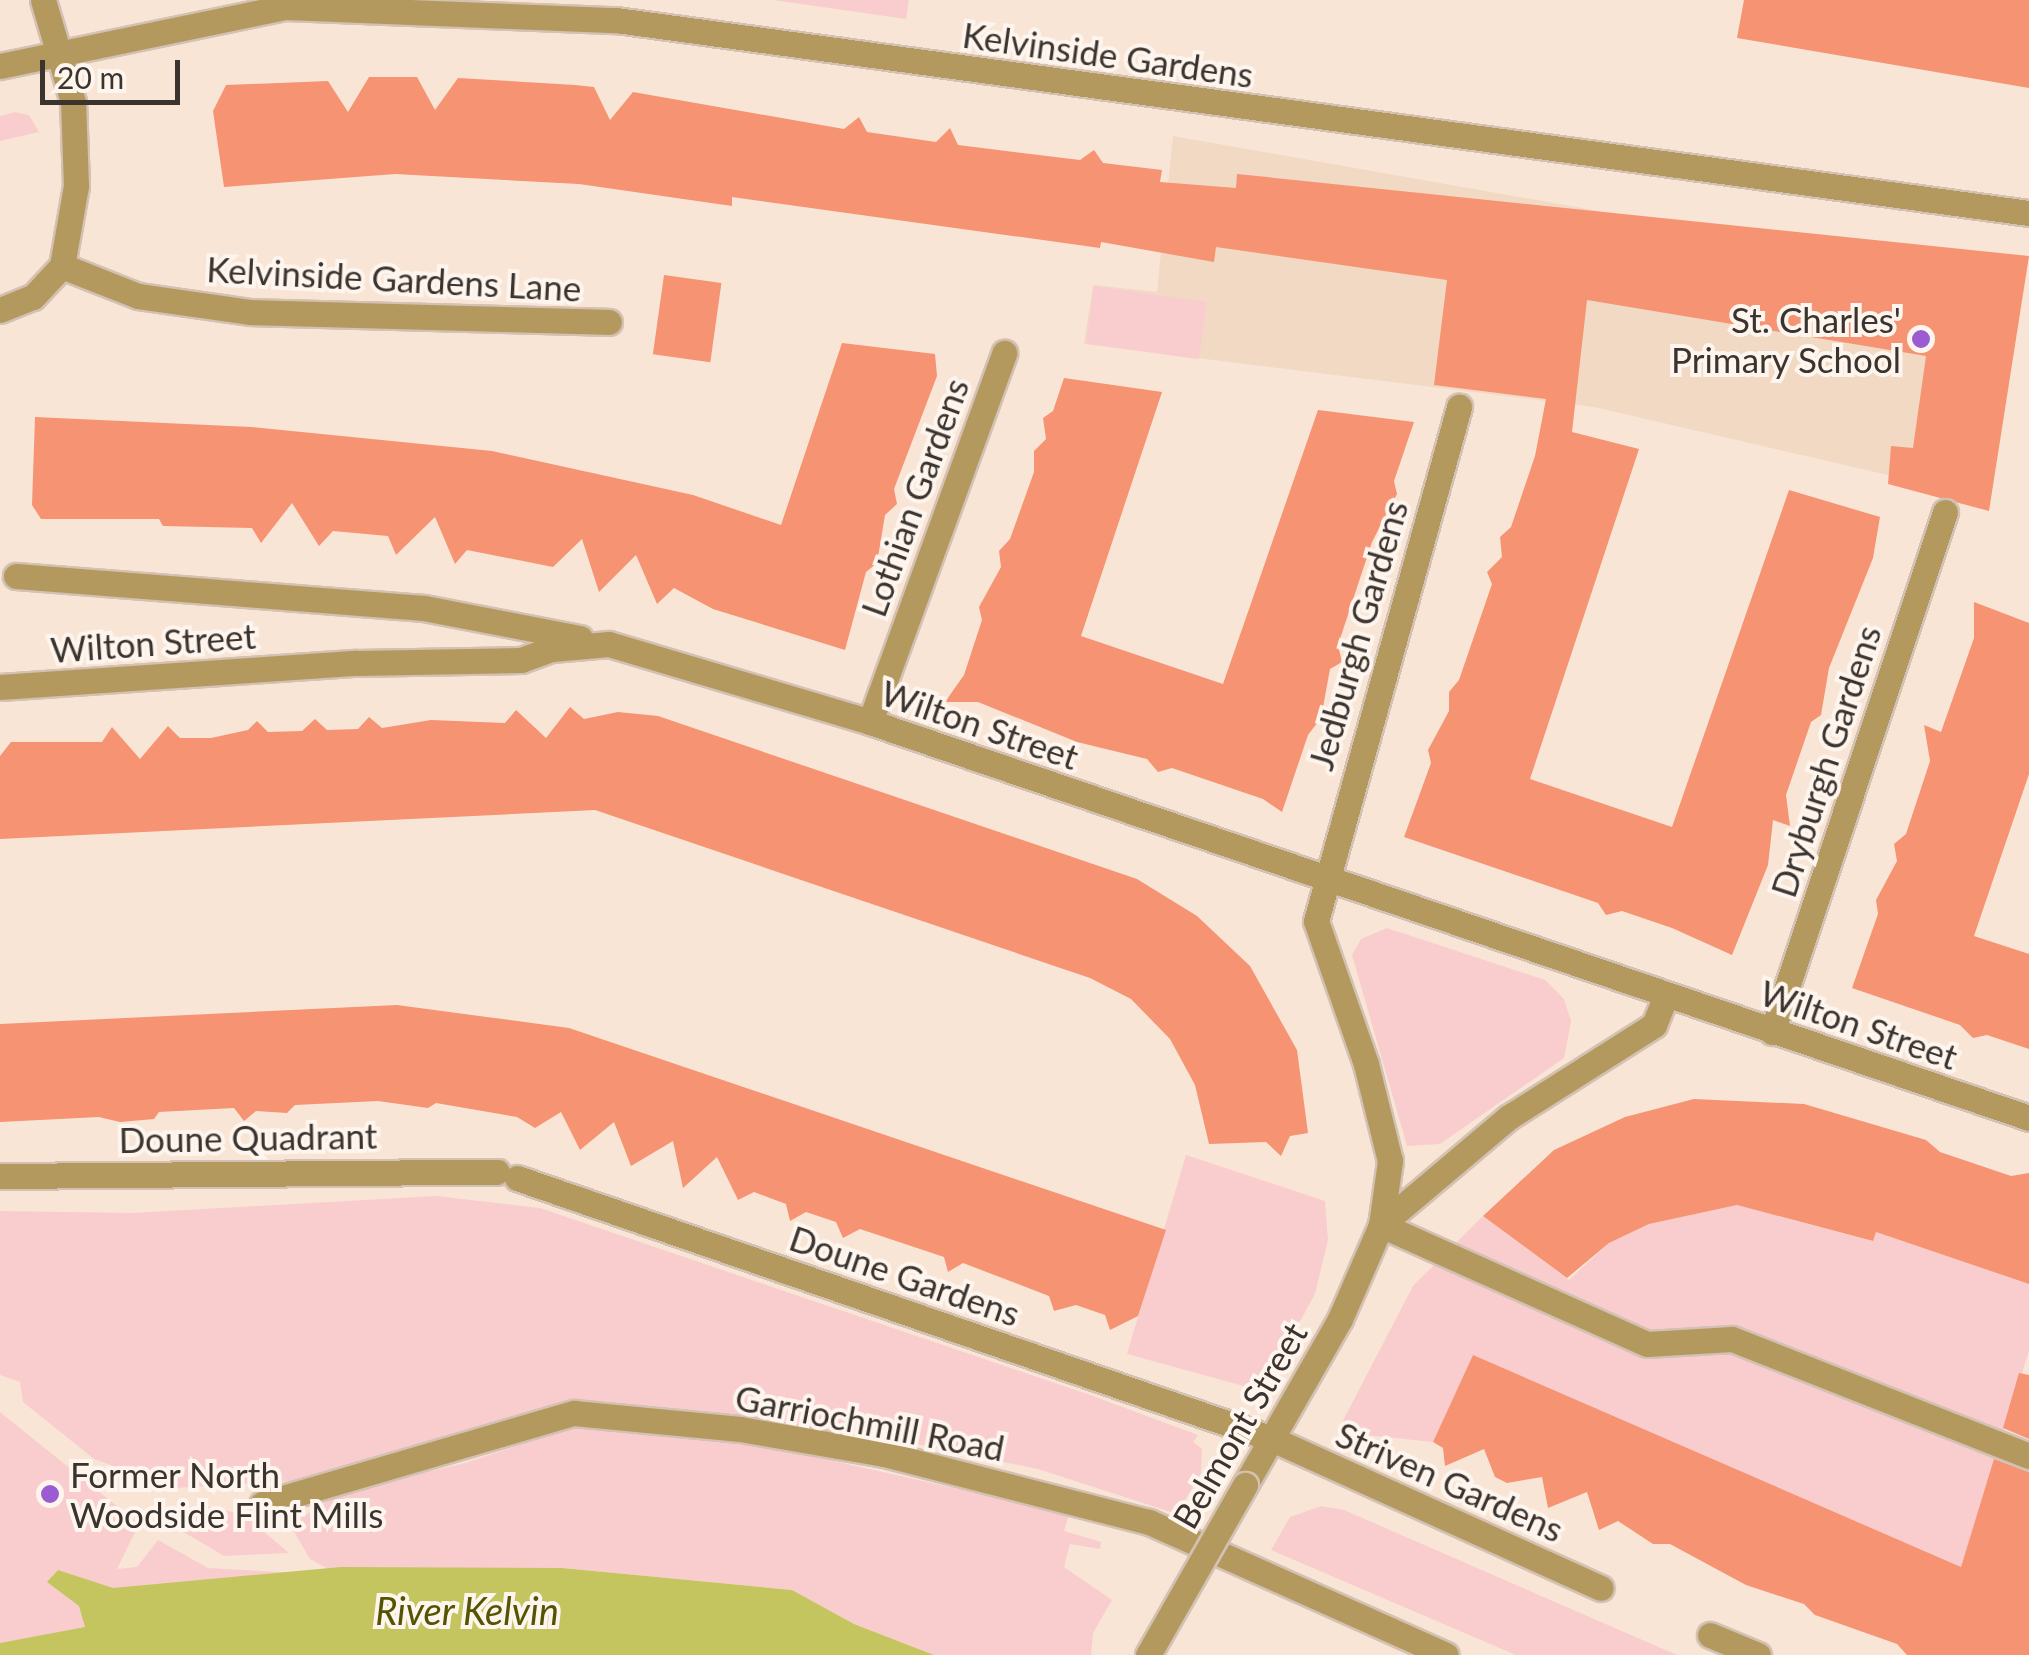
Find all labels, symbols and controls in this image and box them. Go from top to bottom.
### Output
street label: Kelvinside Gardens [960,13,1256,95]
scale bar [45,40,185,102]
text: 20 m [57,59,124,95]
street label: Kelvinside Gardens Lane [206,247,582,309]
place label: St. Charles' Primary School [1670,298,1901,380]
marker: St. Charles' Primary School [1910,328,1932,350]
street label: Lothian Gardens [851,372,977,622]
street label: Jedburgh Gardens [1298,496,1416,774]
street label: Wilton Street [49,614,257,670]
street label: Dryburgh Gardens [1761,620,1889,902]
street label: Wilton Street [876,671,1084,777]
street label: Wilton Street [1755,971,1963,1077]
street label: Doune Quadrant [118,1114,378,1160]
street label: Doune Gardens [785,1216,1025,1334]
street label: Belmont Street [1163,1315,1315,1535]
street label: Garriochmill Road [732,1375,1008,1469]
street label: Striven Gardens [1330,1412,1570,1550]
place label: Former North Woodside Flint Mills [70,1453,383,1535]
marker: Former North Woodside Flint Mills [39,1483,61,1505]
water label: River Kelvin [375,1588,559,1634]

